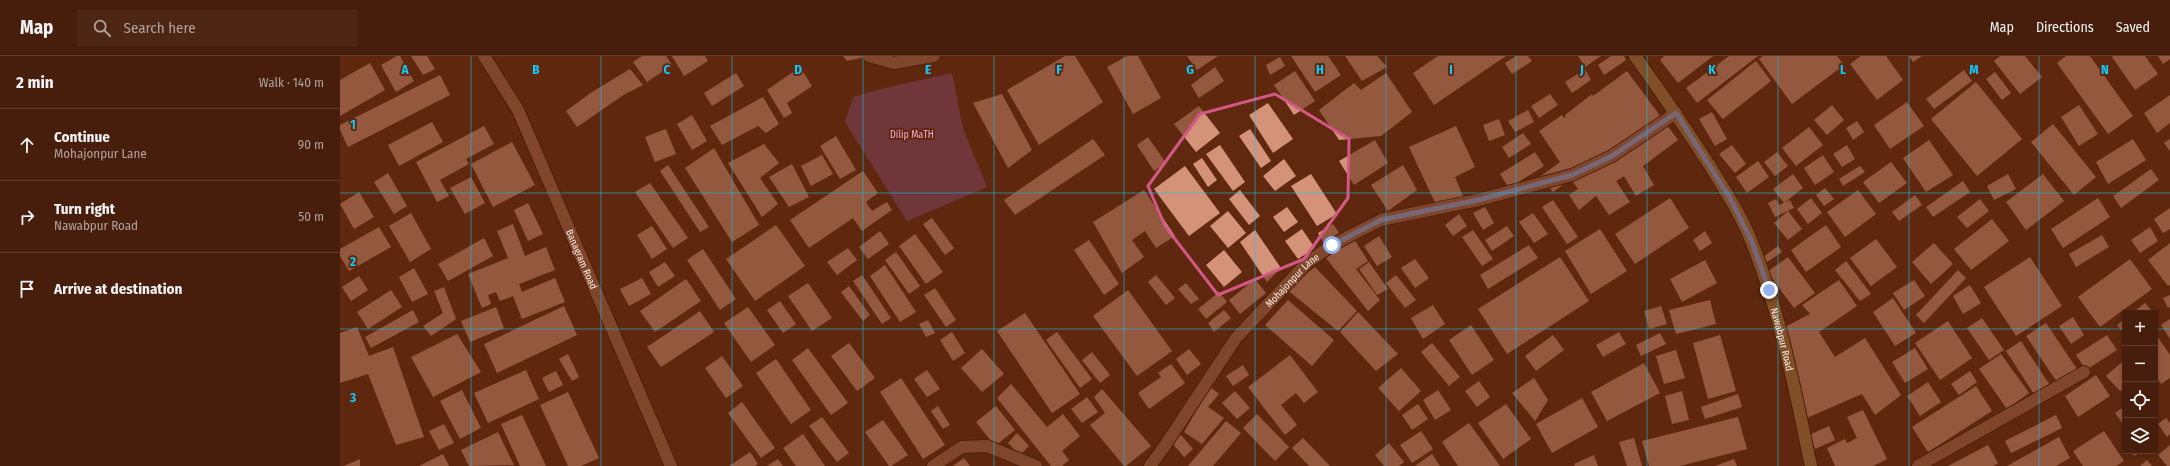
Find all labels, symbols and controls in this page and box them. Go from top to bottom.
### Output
search box [77,10,357,46]
text: Map [20,16,53,39]
icon: search [91,17,113,39]
text: Search here [123,19,196,37]
text: Map [1990,19,2014,36]
text: Directions [2036,19,2094,36]
text: Saved [2116,19,2150,36]
text: A [400,62,409,77]
text: B [532,62,540,77]
text: C [664,62,671,77]
text: D [794,62,802,77]
text: E [925,62,931,77]
text: F [1056,62,1062,77]
text: G [1186,62,1194,77]
text: H [1316,62,1324,77]
text: I [1449,62,1453,77]
text: J [1579,62,1584,77]
text: K [1708,62,1716,77]
text: L [1840,62,1846,77]
text: M [1969,62,1979,77]
text: N [2101,62,2109,77]
text: 2 min [16,72,54,93]
text: Walk · 140 m [259,75,324,90]
text: 1 [350,117,356,132]
text: Continue [54,128,110,146]
park label: Dilip MaTH [890,129,934,141]
icon: ahead [16,134,38,156]
text: 90 m [298,137,324,152]
text: Mohajonpur Lane [54,146,147,161]
text: Turn right [54,200,115,218]
icon: right [16,206,38,228]
text: 50 m [298,209,324,224]
text: Nawabpur Road [54,218,138,233]
street label: Banagram Road [563,228,599,291]
route start [1323,236,1341,254]
street label: Mohajonpur Lane [1263,251,1322,310]
text: 2 [349,254,356,269]
icon: arrive [16,278,38,300]
text: Arrive at destination [54,280,182,298]
route end [1760,281,1778,299]
street label: Nawabpur Road [1768,307,1795,372]
map controls [2122,310,2158,454]
button: + [2122,310,2158,346]
button: − [2122,346,2158,382]
button: locate [2122,382,2158,418]
text: 3 [349,390,356,405]
button: layers [2122,418,2158,454]

